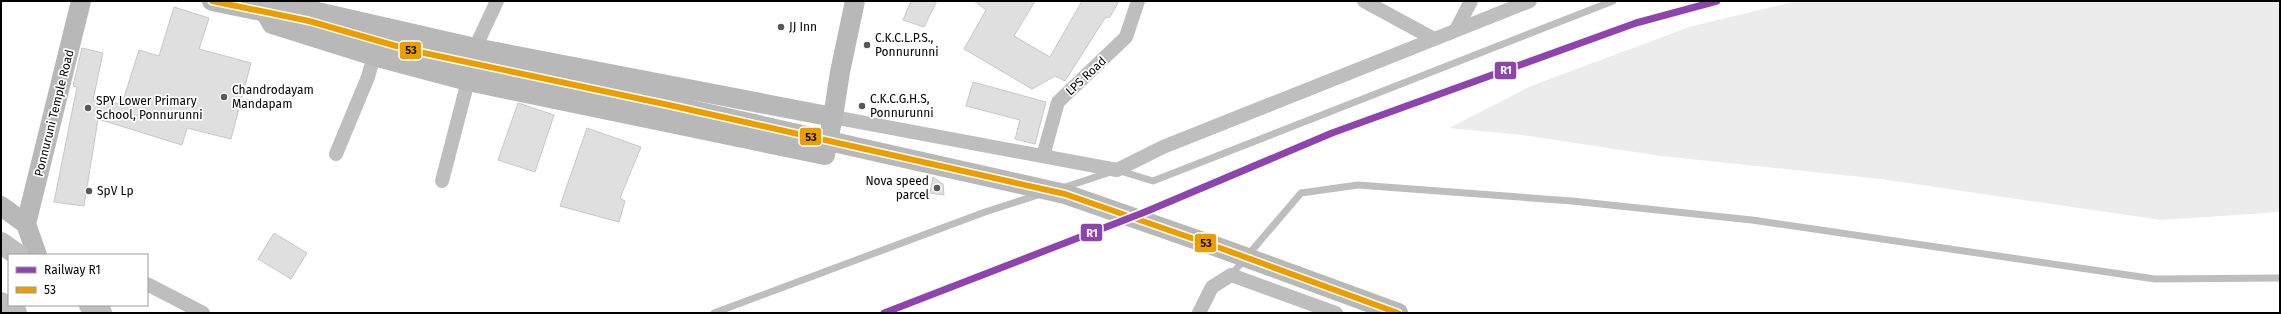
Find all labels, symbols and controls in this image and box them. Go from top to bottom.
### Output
place label: JJ Inn [789,20,817,34]
marker: JJ Inn [776,22,786,32]
place label: C.K.C.L.P.S., Ponnurunni [875,31,939,59]
marker: C.K.C.L.P.S., Ponnurunni [862,40,872,50]
line badge: 53 [399,41,422,60]
text: 53 [405,44,417,57]
street label: Ponnuruni Temple Road [31,48,77,178]
street label: LPS Road [1063,54,1109,98]
line badge: R1 [1494,61,1517,80]
text: R1 [1500,64,1512,77]
place label: Chandrodayam Mandapam [232,83,314,111]
marker: Chandrodayam Mandapam [219,92,229,102]
place label: C.K.C.G.H.S, Ponnurunni [870,92,934,120]
place label: SPY Lower Primary School, Ponnurunni [96,94,203,122]
marker: C.K.C.G.H.S, Ponnurunni [857,101,867,111]
marker: SPY Lower Primary School, Ponnurunni [83,103,93,113]
line badge: 53 [799,127,822,146]
text: 53 [805,131,817,144]
place label: Nova speed parcel [865,174,929,202]
marker: Nova speed parcel [932,183,942,193]
place label: SpV Lp [97,184,134,198]
marker: SpV Lp [84,186,94,196]
line badge: R1 [1080,223,1103,242]
text: R1 [1086,227,1098,240]
line badge: 53 [1194,233,1217,253]
text: 53 [1200,237,1212,250]
legend [8,254,148,306]
text: Railway R1 [44,263,101,277]
text: 53 [44,283,56,297]

